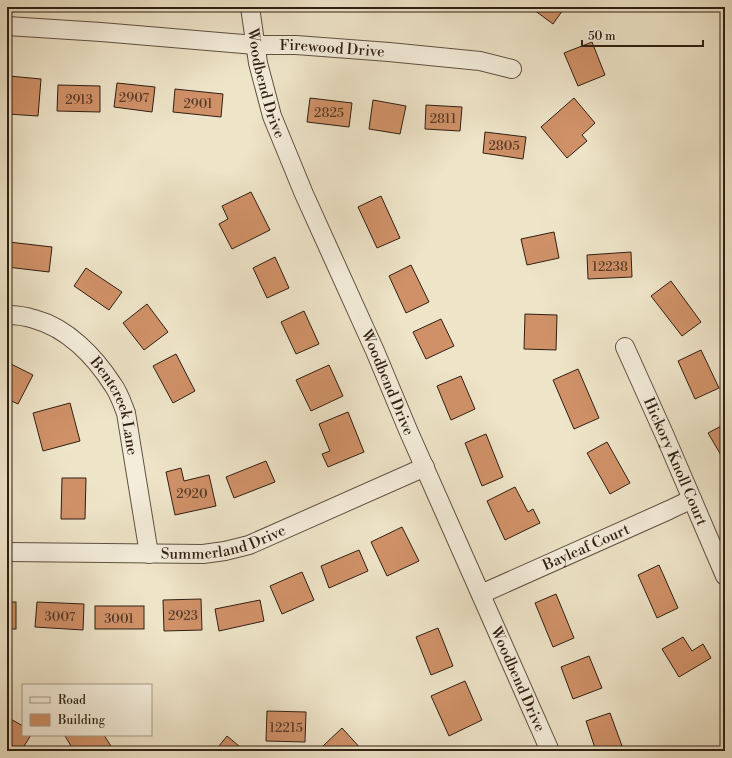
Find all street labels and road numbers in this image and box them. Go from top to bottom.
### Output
street label: Woodbend Drive [243,26,289,141]
street label: Firewood Drive [280,36,385,62]
street label: Woodbend Drive [356,326,418,438]
street label: Bentcreek Lane [85,352,142,457]
street label: Hickory Knoll Court [639,394,712,529]
street label: Bayleaf Court [539,520,633,576]
street label: Summerland Drive [161,521,289,564]
street label: Woodbend Drive [486,623,549,735]

